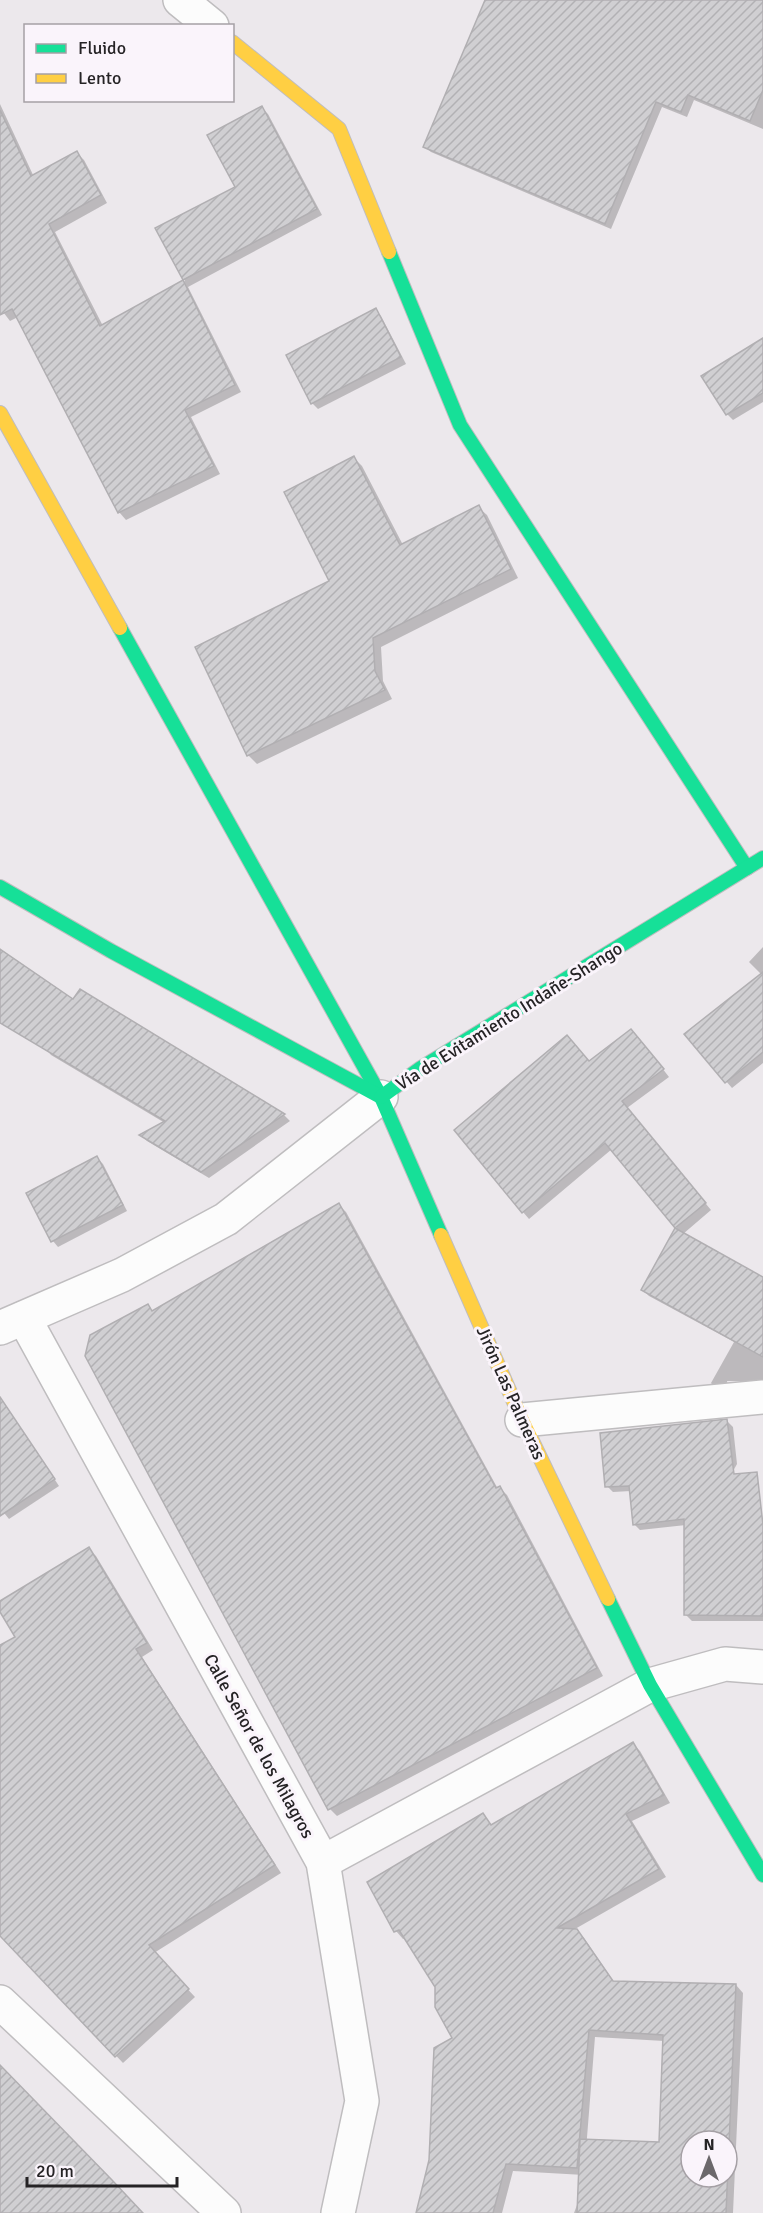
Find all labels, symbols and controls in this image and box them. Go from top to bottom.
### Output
legend [24,24,234,102]
text: Fluido [78,37,126,59]
text: Lento [78,67,121,89]
street label: Vía de Evitamiento Indañe-Shango [392,937,626,1095]
street label: Jirón Las Palmeras [472,1323,550,1463]
street label: Calle Señor de los Milagros [199,1650,319,1842]
north arrow [679,2129,739,2189]
text: N [703,2135,715,2155]
scale bar [27,2150,177,2188]
text: 20 m [36,2160,74,2182]

